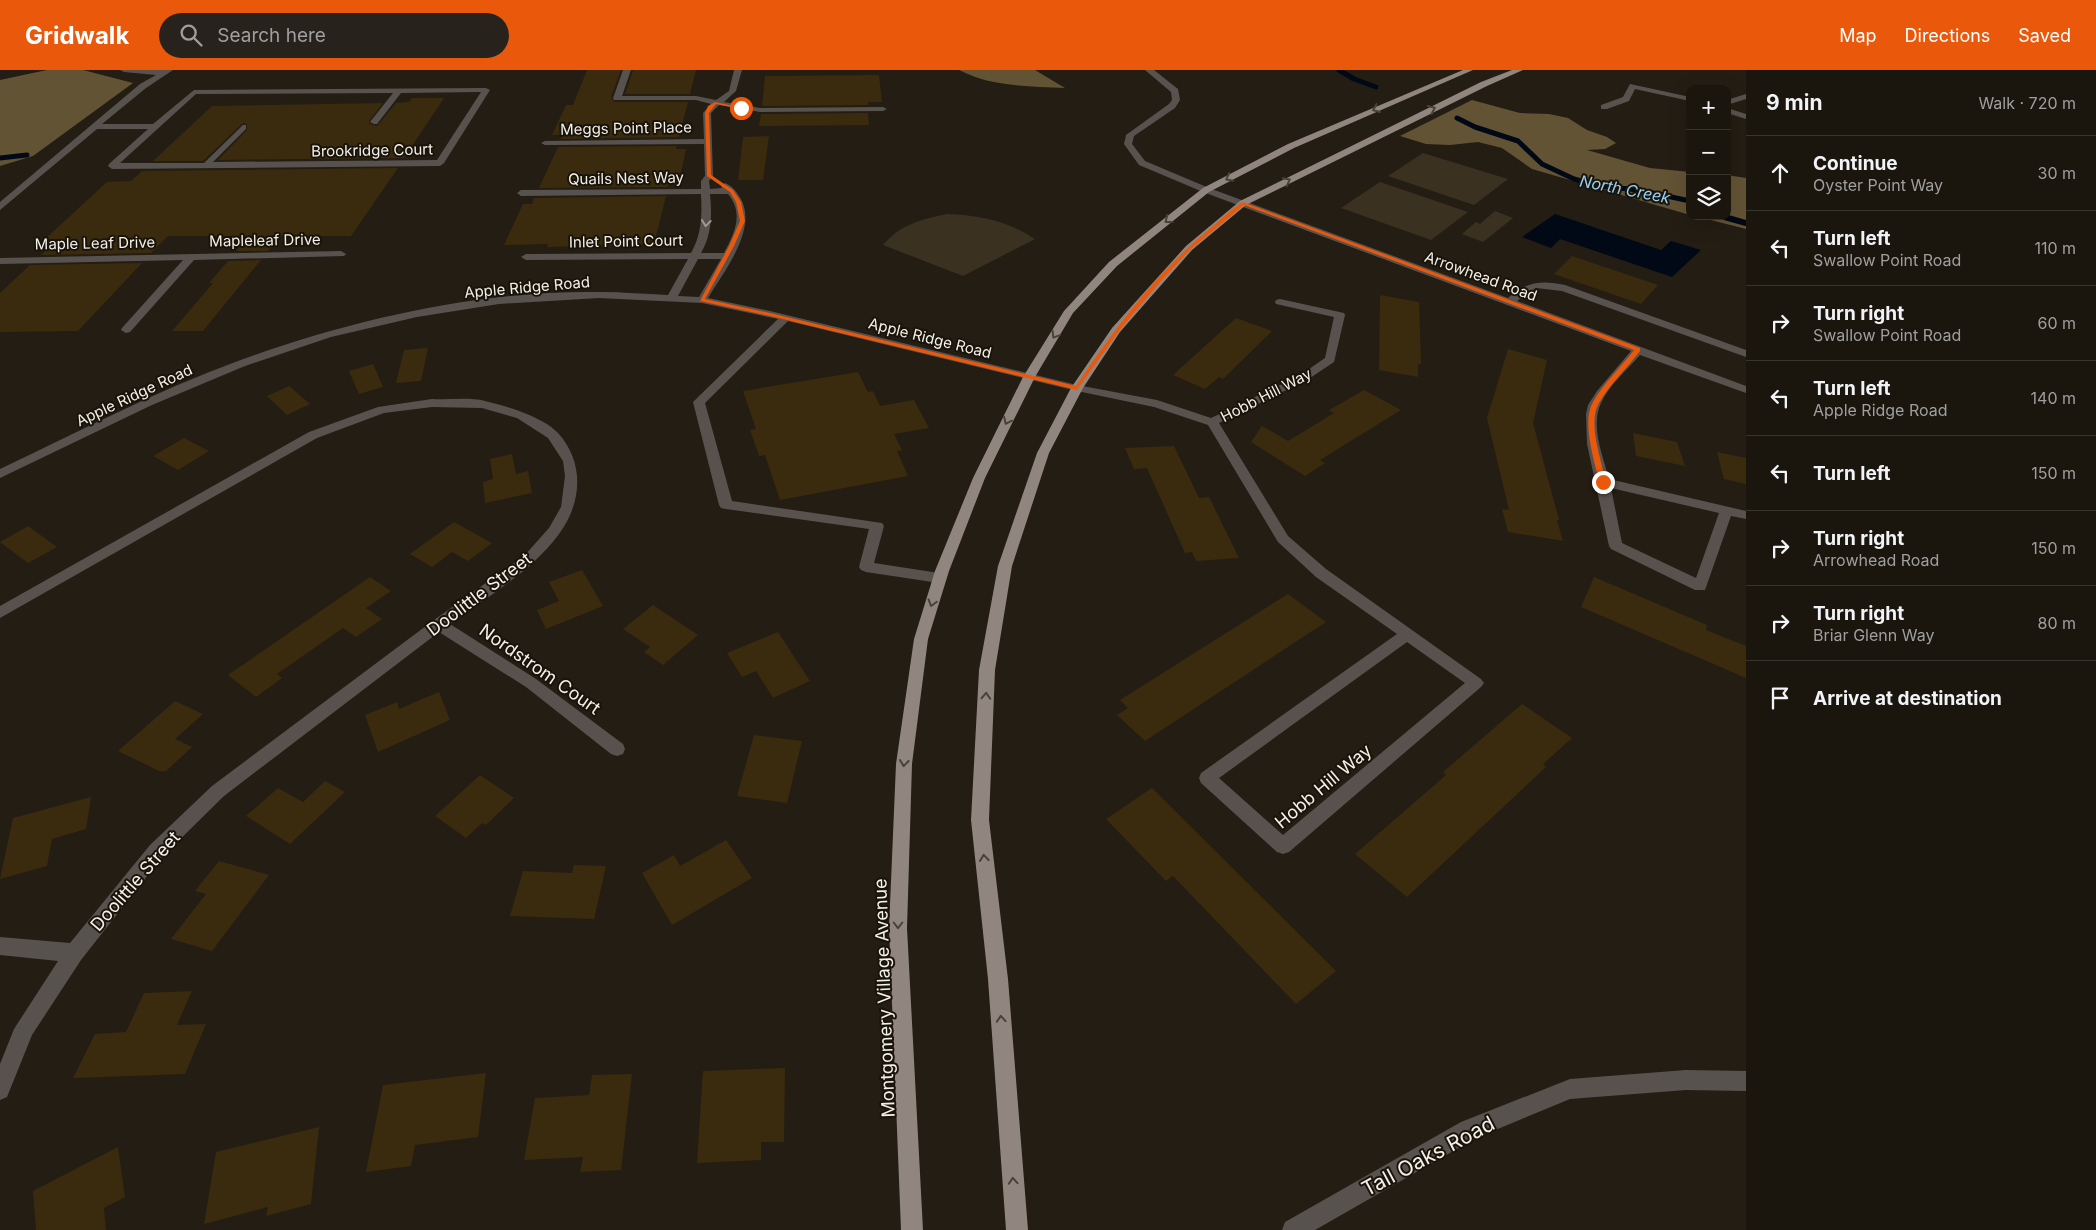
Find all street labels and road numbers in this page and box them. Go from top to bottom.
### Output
street label: Meggs Point Place [560,117,692,139]
street label: Brookridge Court [311,139,433,161]
street label: Quails Nest Way [568,167,685,189]
street label: Mapleleaf Drive [209,230,321,250]
street label: Inlet Point Court [569,231,683,251]
street label: Maple Leaf Drive [35,232,155,254]
street label: Arrowhead Road [1422,247,1540,305]
street label: Apple Ridge Road [463,272,591,302]
street label: Apple Ridge Road [867,314,993,362]
street label: Apple Ridge Road [73,360,195,430]
street label: Hobb Hill Way [1217,364,1315,426]
street label: Doolittle Street [423,548,535,640]
street label: Nordstrom Court [475,619,605,719]
street label: Hobb Hill Way [1270,740,1376,832]
street label: Doolittle Street [86,827,184,935]
street label: Montgomery Village Avenue [869,878,899,1118]
street label: Tall Oaks Road [1357,1110,1499,1202]

